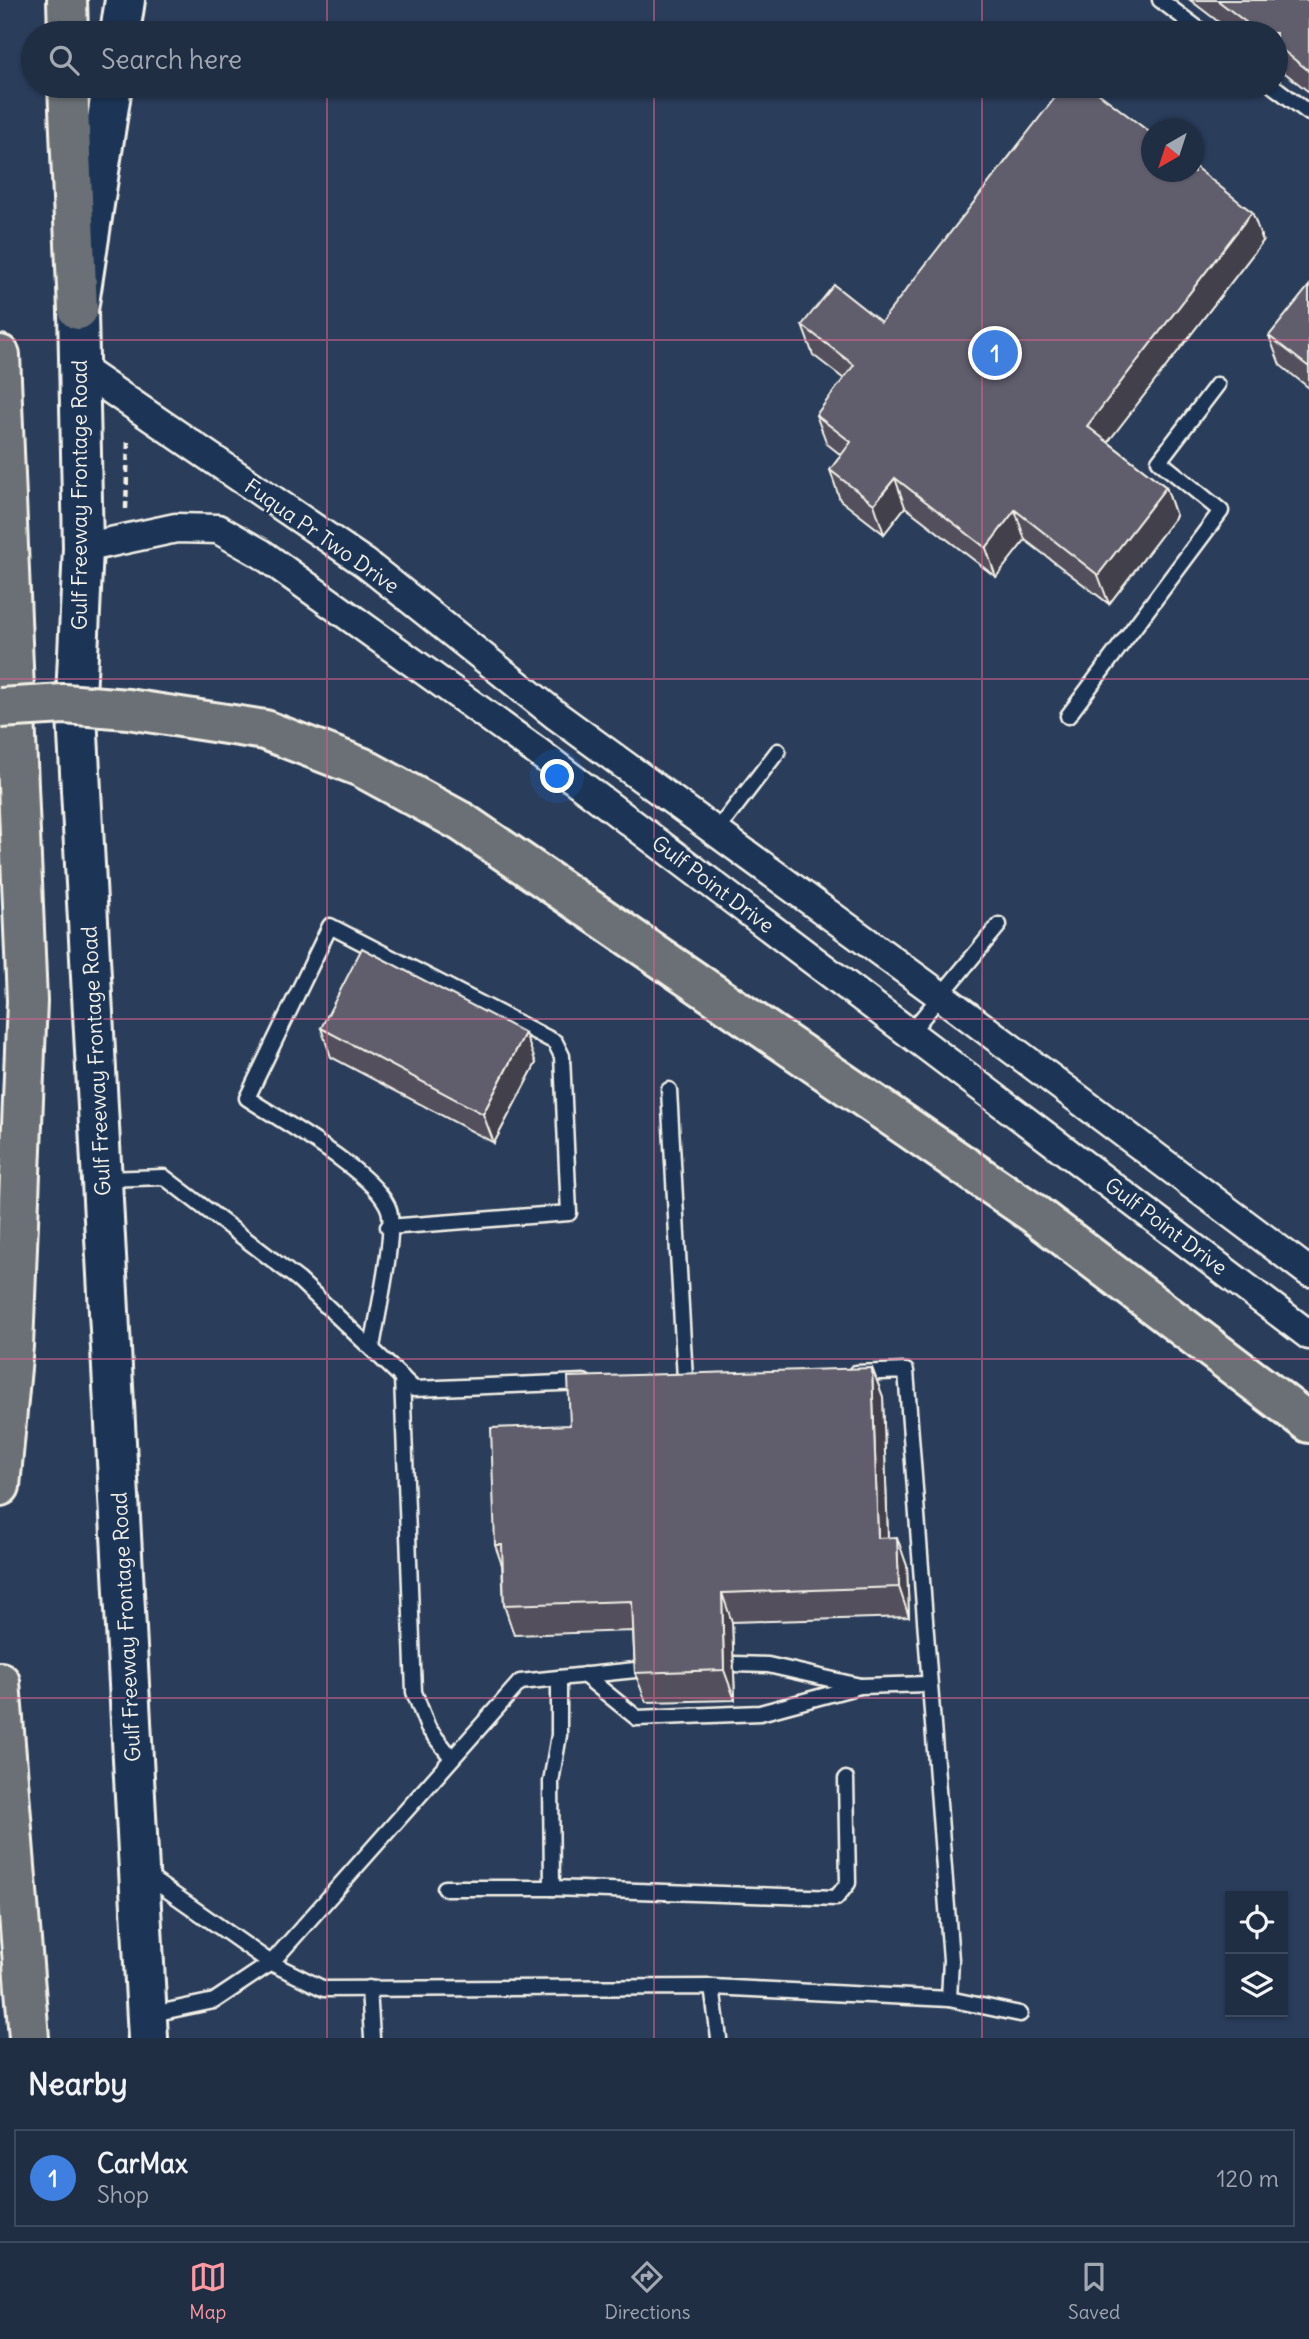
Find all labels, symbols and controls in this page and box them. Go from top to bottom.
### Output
search box [21,21,1288,98]
icon: search [45,41,83,79]
text: Search here [101,43,242,76]
north arrow [1141,119,1204,182]
pin: 1 [972,327,1018,379]
street label: Gulf Freeway Frontage Road [66,360,93,630]
street label: Fuqua Pr Two Drive [239,472,405,600]
your location [540,759,574,793]
street label: Gulf Point Drive [646,829,780,939]
street label: Gulf Freeway Frontage Road [75,925,117,1197]
street label: Gulf Point Drive [1099,1171,1233,1281]
street label: Gulf Freeway Frontage Road [105,1491,147,1763]
map controls [1225,1891,1288,2017]
button: locate [1225,1891,1288,1954]
button: layers [1225,1954,1288,2017]
text: Nearby [28,2065,128,2103]
text: CarMax [97,2147,188,2180]
text: 1 [48,2164,58,2193]
text: 120 m [1216,2164,1279,2193]
text: Shop [97,2180,149,2209]
tab: Map [189,2258,227,2324]
tab: Directions [605,2258,690,2324]
tab: Saved [1068,2258,1120,2324]

